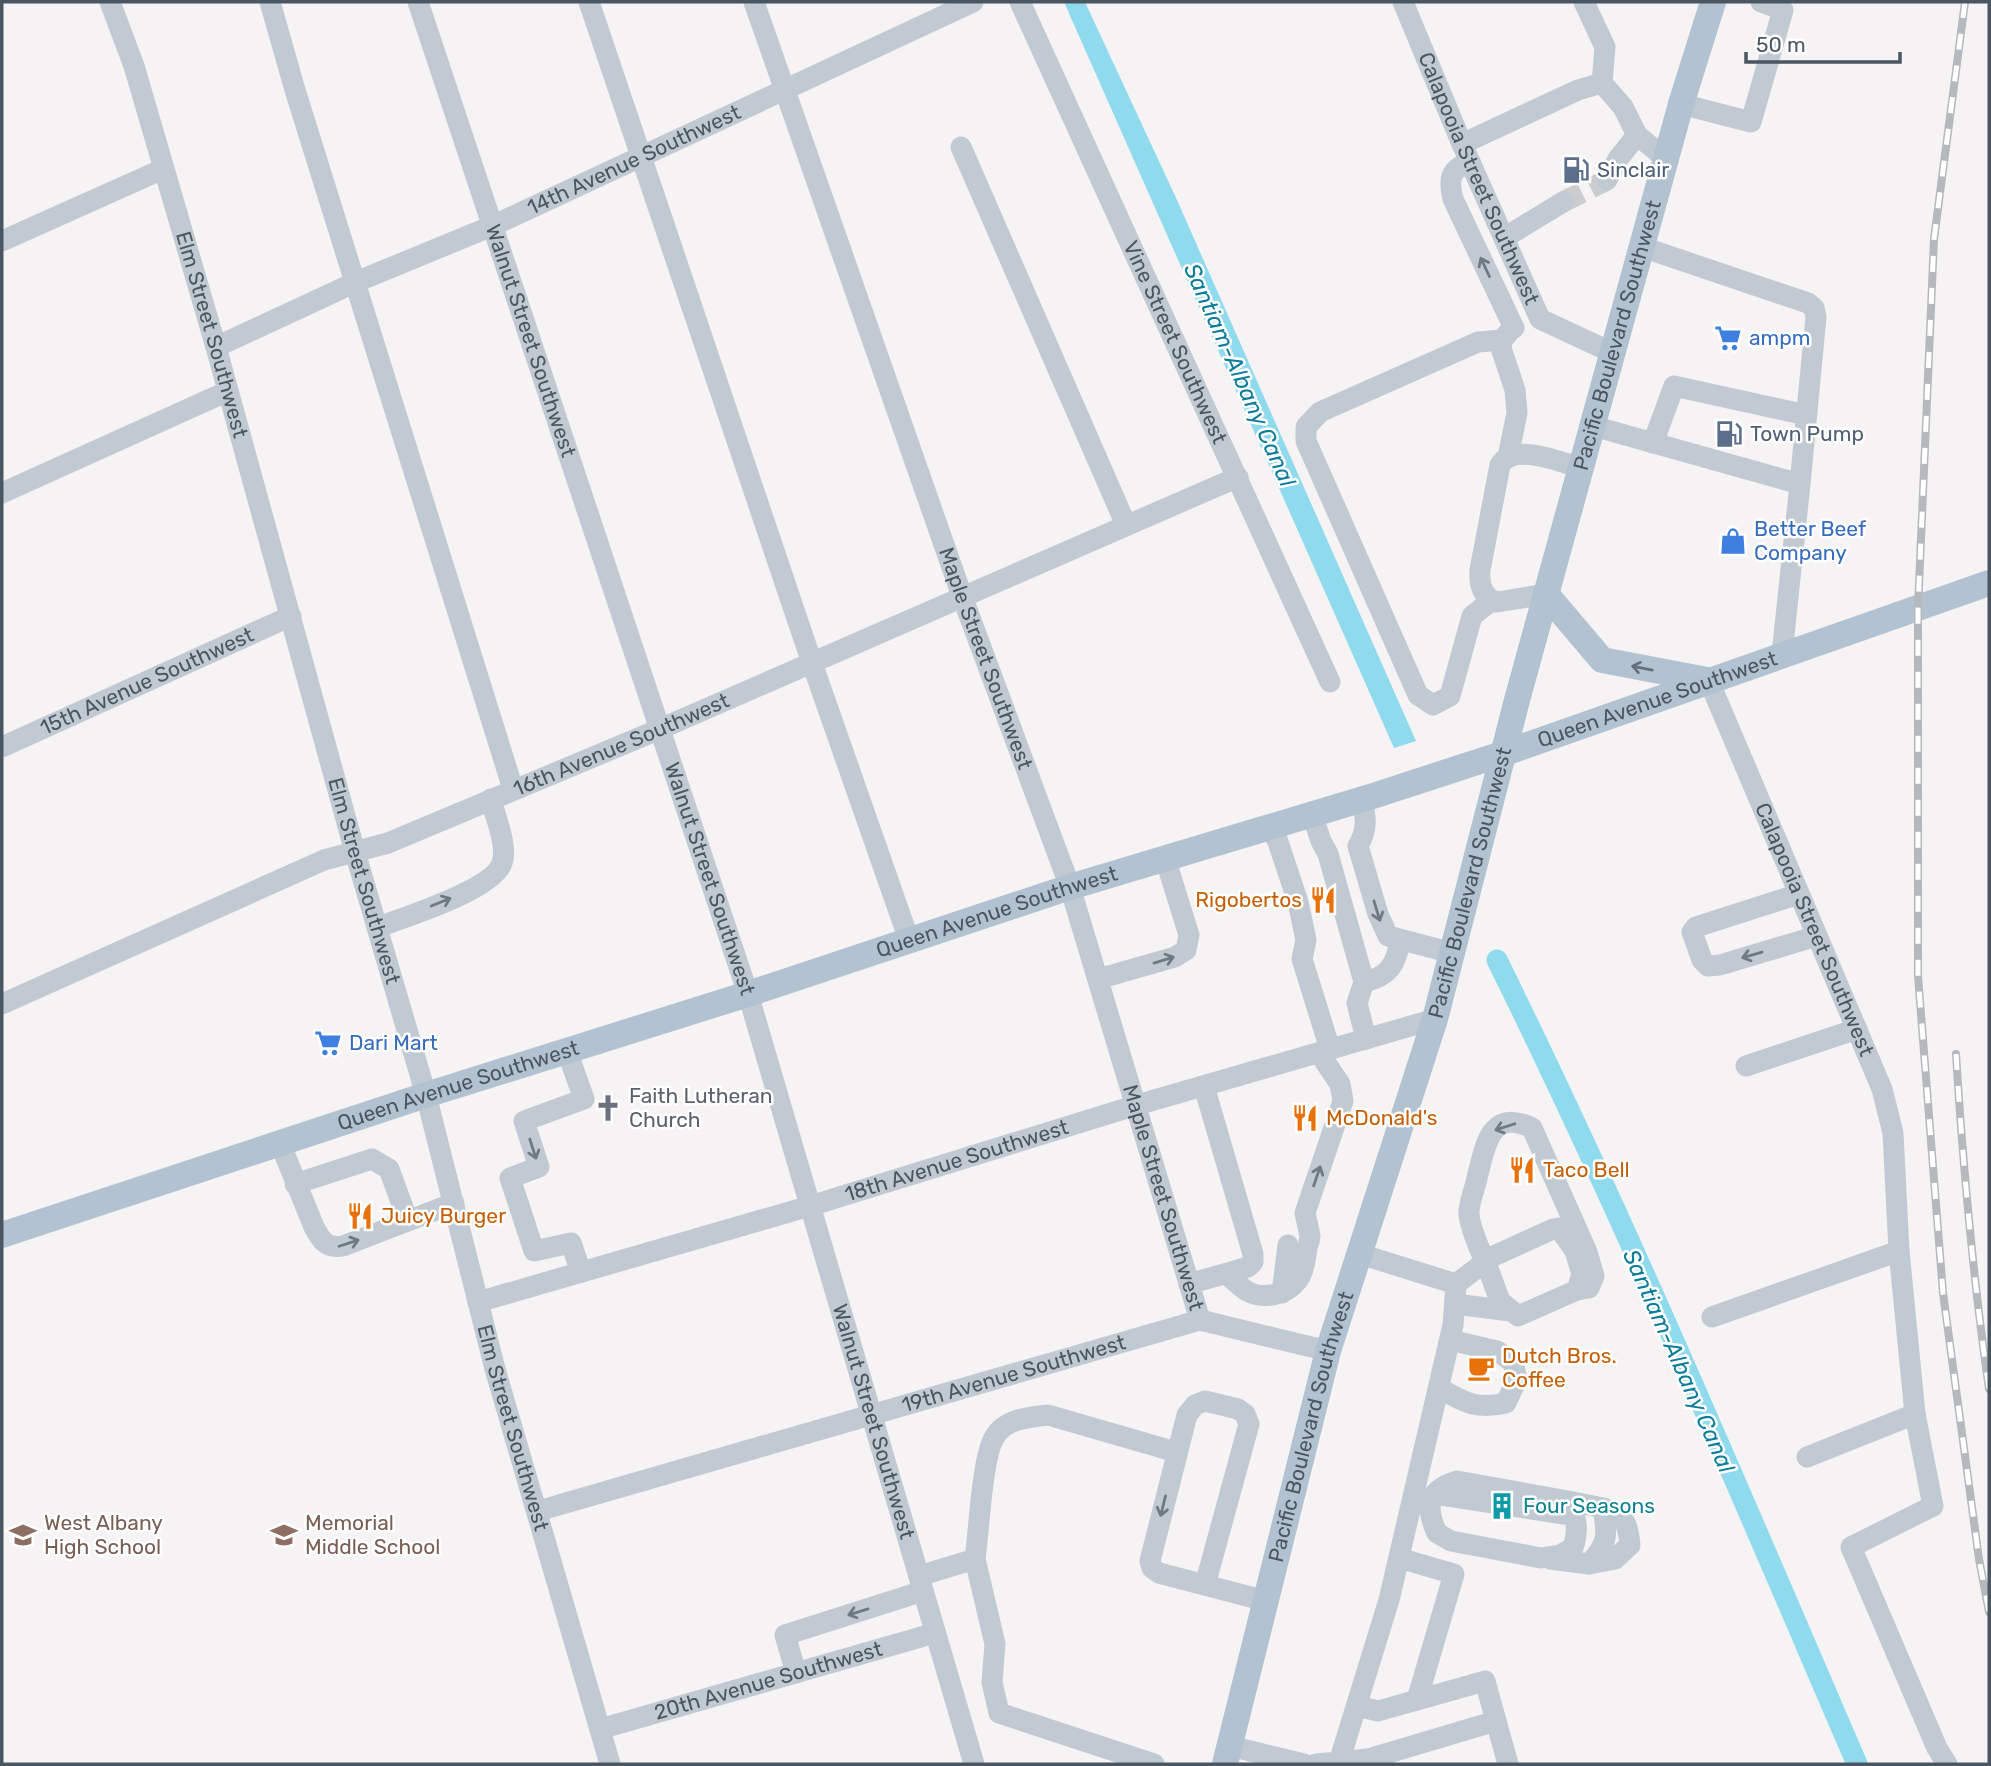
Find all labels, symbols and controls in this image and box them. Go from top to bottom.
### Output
scale bar [1746,21,1900,65]
text: 50 m [1756,32,1806,57]
street label: Calapooia Street Southwest [1413,48,1545,308]
street label: 14th Avenue Southwest [523,99,744,220]
fuel station icon: Sinclair [1561,155,1591,185]
place label: Sinclair [1597,157,1669,182]
street label: Pacific Boulevard Southwest [1568,197,1666,473]
street label: Walnut Street Southwest [481,221,581,460]
street label: Elm Street Southwest [171,228,253,440]
street label: Vine Street Southwest [1119,237,1233,447]
one-way arrow [1478,257,1492,278]
water label: Santiam-Albany Canal [1178,259,1302,492]
supermarket icon: ampm [1713,323,1743,353]
place label: ampm [1749,325,1810,350]
fuel station icon: Town Pump [1714,419,1744,449]
place label: Town Pump [1750,421,1864,446]
place label: Better Beef Company [1754,516,1866,565]
shop icon: Better Beef Company [1718,526,1748,556]
street label: Maple Street Southwest [934,544,1038,773]
street label: 15th Avenue Southwest [36,622,257,740]
street label: Queen Avenue Southwest [1534,645,1780,753]
one-way arrow [1631,661,1654,674]
street label: 16th Avenue Southwest [509,687,733,801]
street label: Pacific Boulevard Southwest [1423,744,1516,1021]
street label: Walnut Street Southwest [660,759,760,998]
street label: Elm Street Southwest [323,775,406,987]
street label: Calapooia Street Southwest [1750,799,1880,1060]
street label: Queen Avenue Southwest [873,860,1120,963]
restaurant icon: Rigobertos [1308,885,1338,915]
place label: Rigobertos [1195,887,1302,912]
one-way arrow [430,895,451,908]
one-way arrow [1372,900,1385,922]
one-way arrow [1741,950,1763,963]
one-way arrow [1153,953,1175,966]
supermarket icon: Dari Mart [313,1028,343,1058]
place label: Dari Mart [349,1030,438,1055]
street label: Queen Avenue Southwest [334,1035,582,1135]
street label: Maple Street Southwest [1118,1081,1209,1313]
place label: Faith Lutheran Church [629,1083,773,1132]
church icon: Faith Lutheran Church [593,1093,623,1123]
restaurant icon: McDonald's [1290,1103,1320,1133]
place label: McDonald's [1326,1105,1438,1130]
street label: 18th Avenue Southwest [842,1114,1071,1207]
one-way arrow [1494,1122,1516,1134]
one-way arrow [527,1137,540,1159]
restaurant icon: Taco Bell [1507,1155,1537,1185]
place label: Taco Bell [1543,1157,1630,1182]
one-way arrow [1312,1166,1324,1188]
restaurant icon: Juicy Burger [345,1201,375,1231]
place label: Juicy Burger [381,1203,506,1228]
one-way arrow [338,1236,360,1249]
water label: Santiam-Albany Canal [1617,1245,1741,1478]
street label: Pacific Boulevard Southwest [1263,1288,1358,1565]
street label: Walnut Street Southwest [828,1301,920,1542]
street label: Elm Street Southwest [472,1322,554,1534]
street label: 19th Avenue Southwest [899,1329,1128,1417]
place label: Dutch Bros. Coffee [1502,1343,1617,1392]
cafe icon: Dutch Bros. Coffee [1466,1353,1496,1383]
building icon: Four Seasons [1487,1491,1517,1521]
place label: Four Seasons [1523,1493,1655,1518]
one-way arrow [1156,1494,1169,1517]
place label: West Albany High School [44,1510,163,1559]
place label: Memorial Middle School [305,1510,440,1559]
school or university icon: West Albany High School [8,1520,38,1550]
school or university icon: Memorial Middle School [269,1520,299,1550]
one-way arrow [848,1606,870,1619]
street label: 20th Avenue Southwest [651,1636,885,1725]

